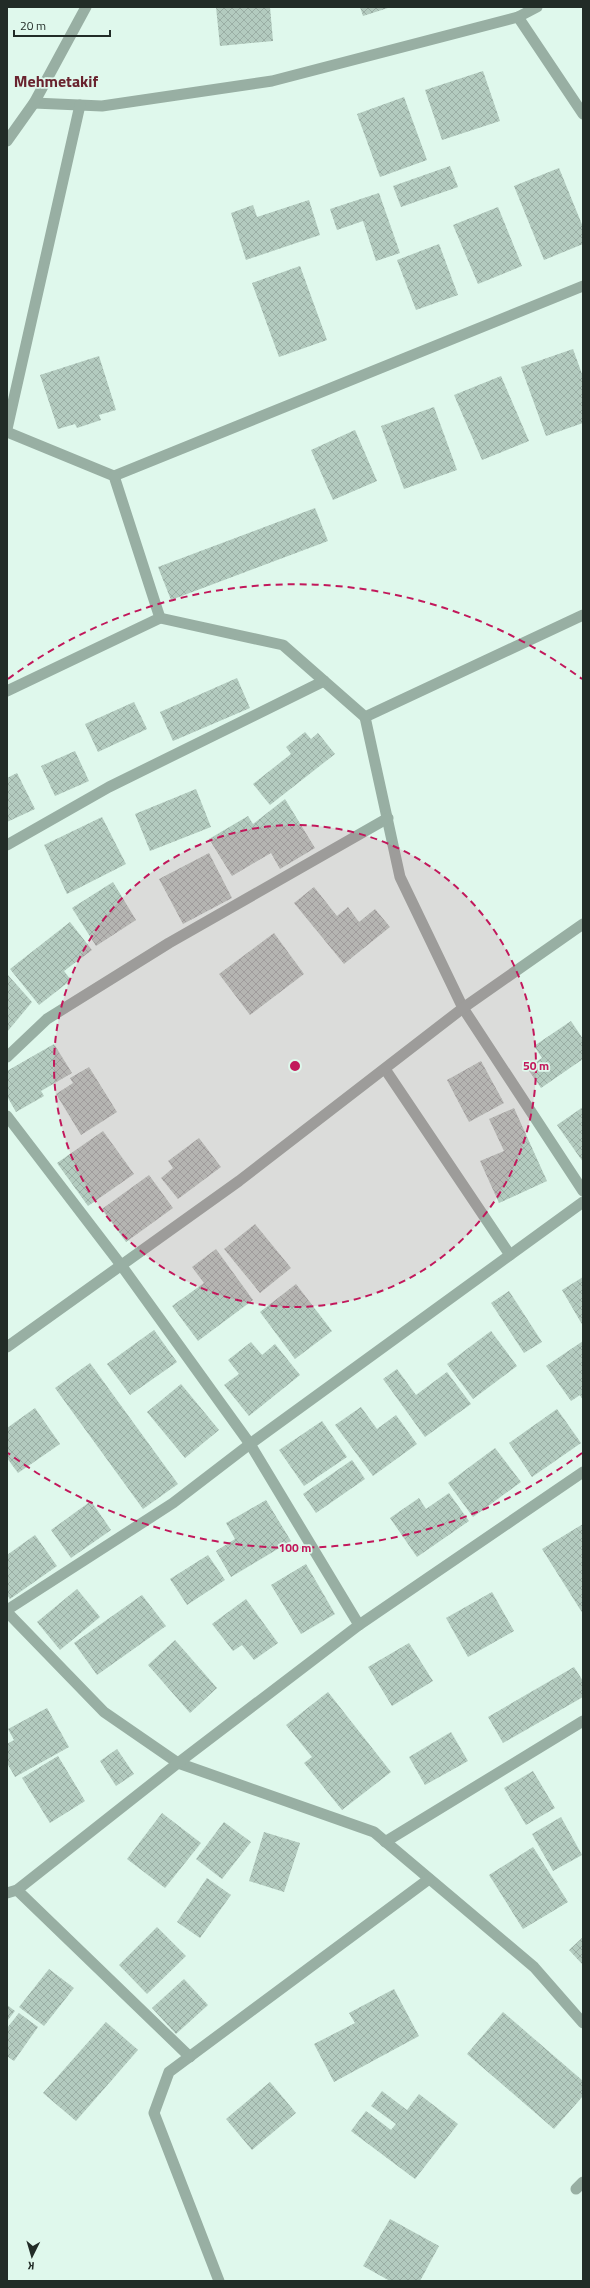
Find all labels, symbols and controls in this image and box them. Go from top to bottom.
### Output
scale bar [14,12,110,38]
text: 20 m [20,16,46,35]
district label: Mehmetakif [14,69,98,93]
text: 50 m [523,1056,549,1075]
centre of rings [288,1059,302,1073]
text: 100 m [279,1538,311,1557]
north arrow [12,2236,52,2276]
text: K [27,2258,35,2274]

